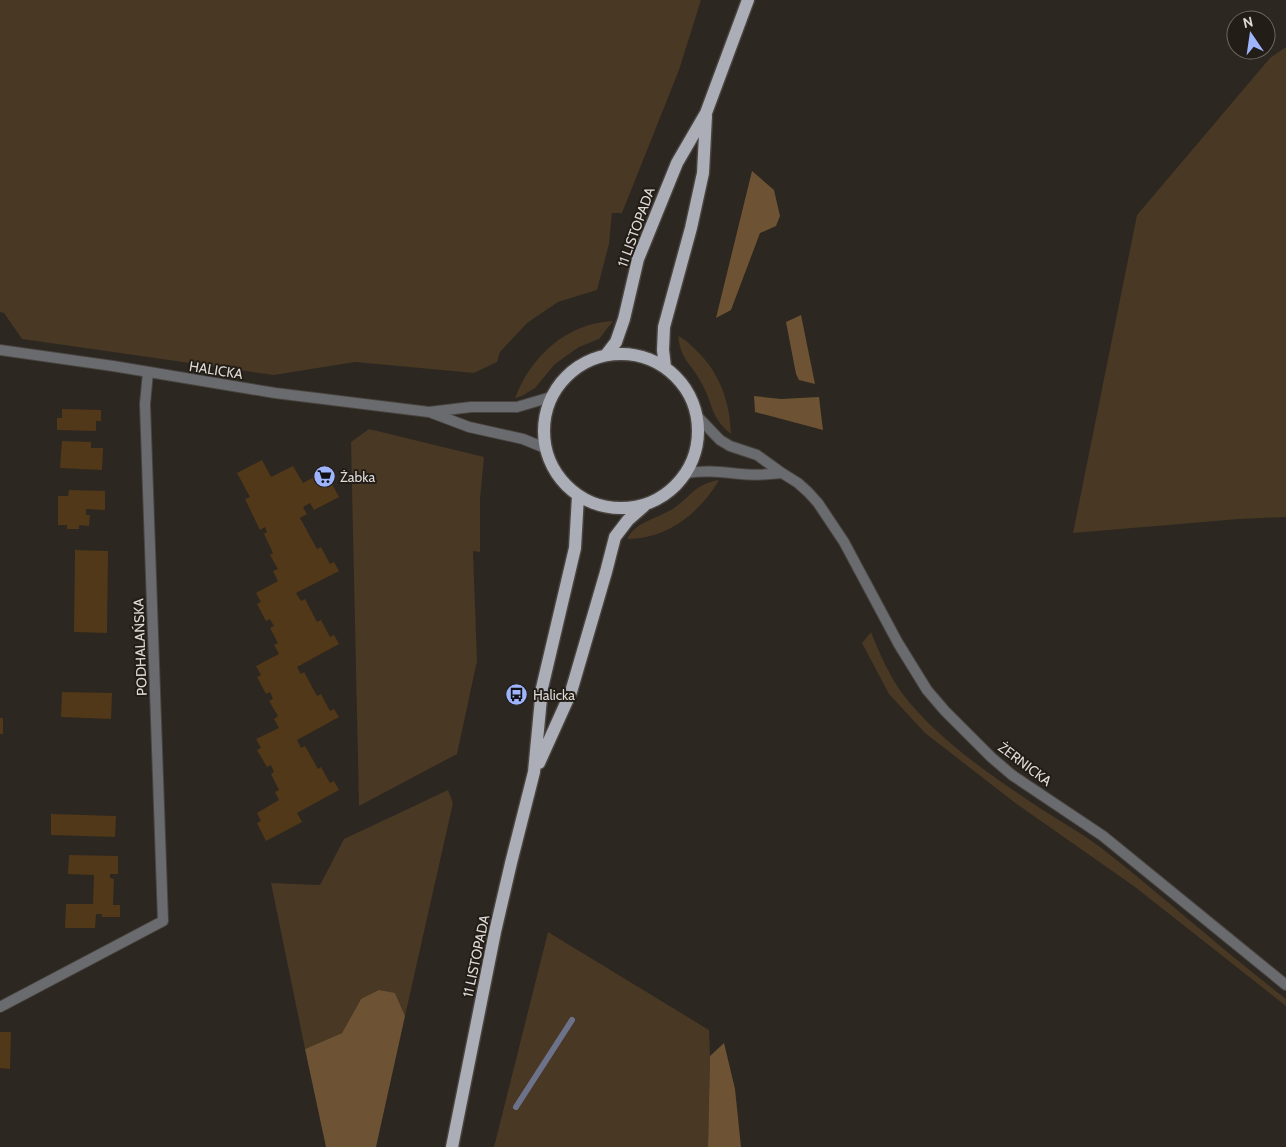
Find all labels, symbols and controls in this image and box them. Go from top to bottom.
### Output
north arrow [1226,10,1276,60]
text: N [1241,12,1255,32]
street label: 11 LISTOPADA [613,184,659,269]
street label: HALICKA [188,357,245,383]
supermarket icon: Żabka [312,465,336,489]
place label: Żabka [340,468,375,486]
street label: PODHALAŃSKA [129,597,151,696]
bus stop icon: Halicka [505,683,529,707]
place label: Halicka [533,686,575,704]
street label: ŻERNICKA [995,738,1056,790]
street label: 11 LISTOPADA [459,913,494,999]

